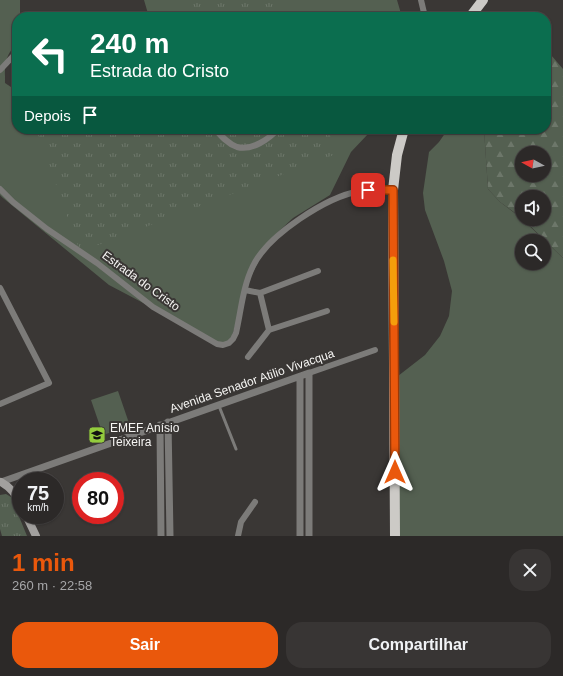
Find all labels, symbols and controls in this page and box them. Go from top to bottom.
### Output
icon: left [24,28,76,80]
text: 240 m [90,28,169,59]
text: Estrada do Cristo [90,61,229,81]
icon: arrive [79,104,101,126]
text: Depois [24,107,71,124]
north arrow [515,146,551,182]
map controls [515,146,551,270]
pin [351,173,385,207]
icon: arrive [357,179,379,201]
button: sound [515,190,551,226]
button: search [515,234,551,270]
street label: Estrada do Cristo [99,248,183,314]
street label: Avenida Senador Atilio Vivacqua [168,346,336,416]
place label: EMEF Anísio Teixeira [110,421,180,449]
school or university icon: EMEF Anísio Teixeira [87,425,107,445]
position arrow [374,451,416,493]
speed limit sign: 80 [72,472,124,524]
text: 75 [27,482,49,504]
text: km/h [27,502,49,513]
text: 1 min [12,549,75,576]
button: close [509,549,551,591]
text: 260 m · 22:58 [12,578,92,593]
button: Sair [12,622,278,668]
button: Compartilhar [286,622,551,668]

